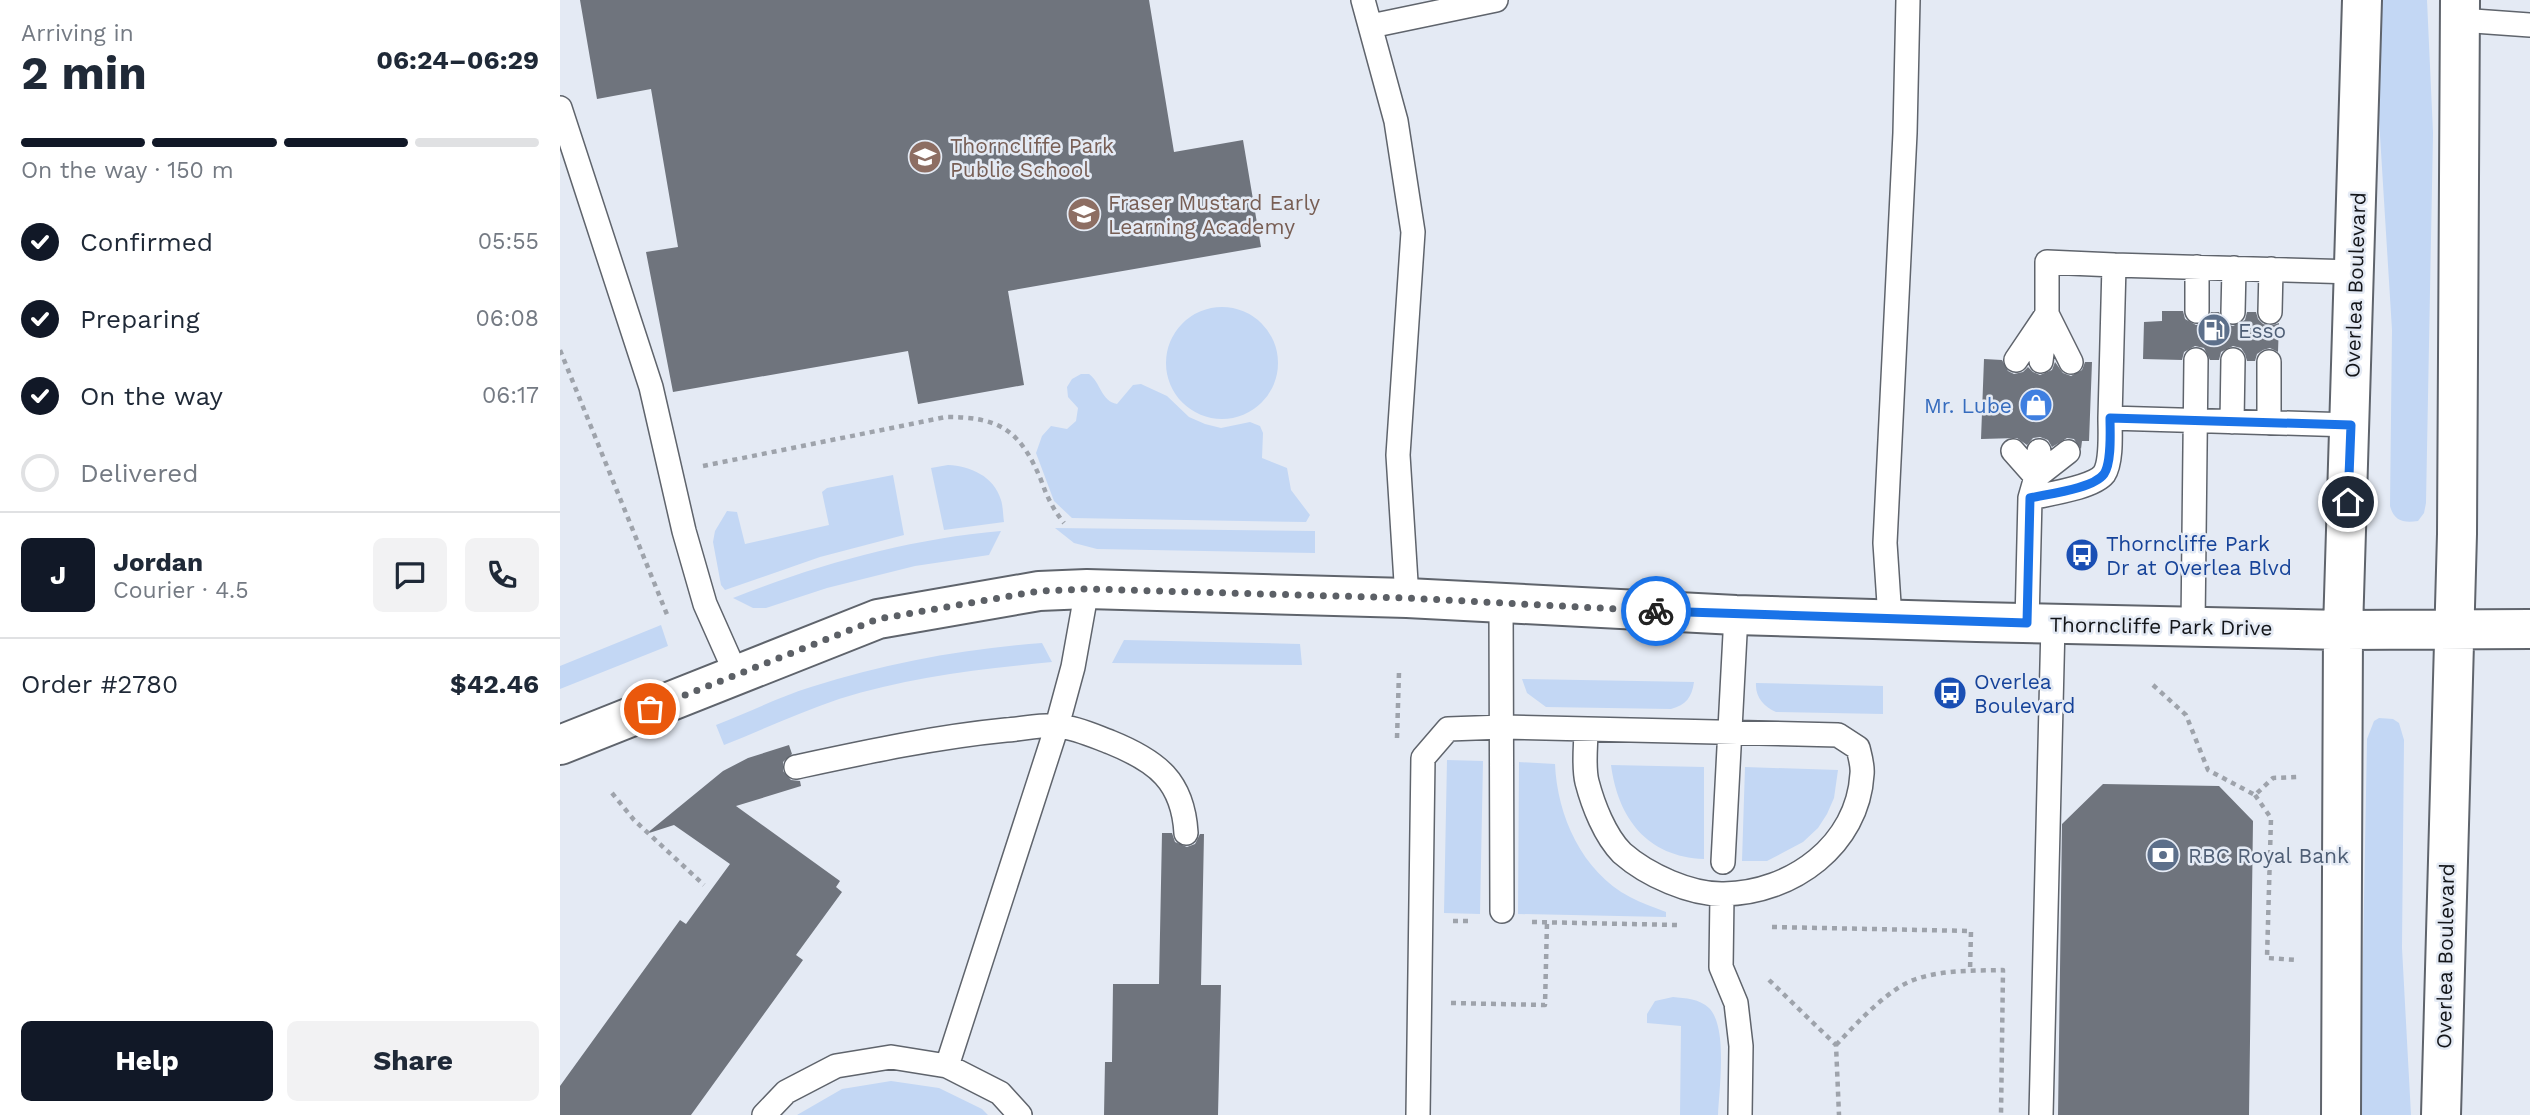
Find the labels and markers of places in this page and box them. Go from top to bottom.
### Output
place label: Thorncliffe Park Public School [950,133,1114,182]
school or university icon: Thorncliffe Park Public School [906,138,944,176]
place label: Fraser Mustard Early Learning Academy [1108,190,1320,239]
school or university icon: Fraser Mustard Early Learning Academy [1065,195,1103,233]
fuel station icon: Esso [2195,311,2233,349]
place label: Esso [2238,318,2286,343]
shop icon: Mr. Lube [2017,386,2055,424]
place label: Mr. Lube [1924,393,2012,418]
pin [2318,472,2378,532]
place label: Thorncliffe Park Dr at Overlea Blvd [2106,531,2292,580]
bus stop icon: Thorncliffe Park Dr at Overlea Blvd [2063,536,2101,574]
place label: Overlea Boulevard [1974,669,2075,718]
bus stop icon: Overlea Boulevard [1931,674,1969,712]
pin [620,679,680,739]
bank icon: RBC Royal Bank [2144,836,2182,874]
place label: RBC Royal Bank [2188,843,2349,868]

